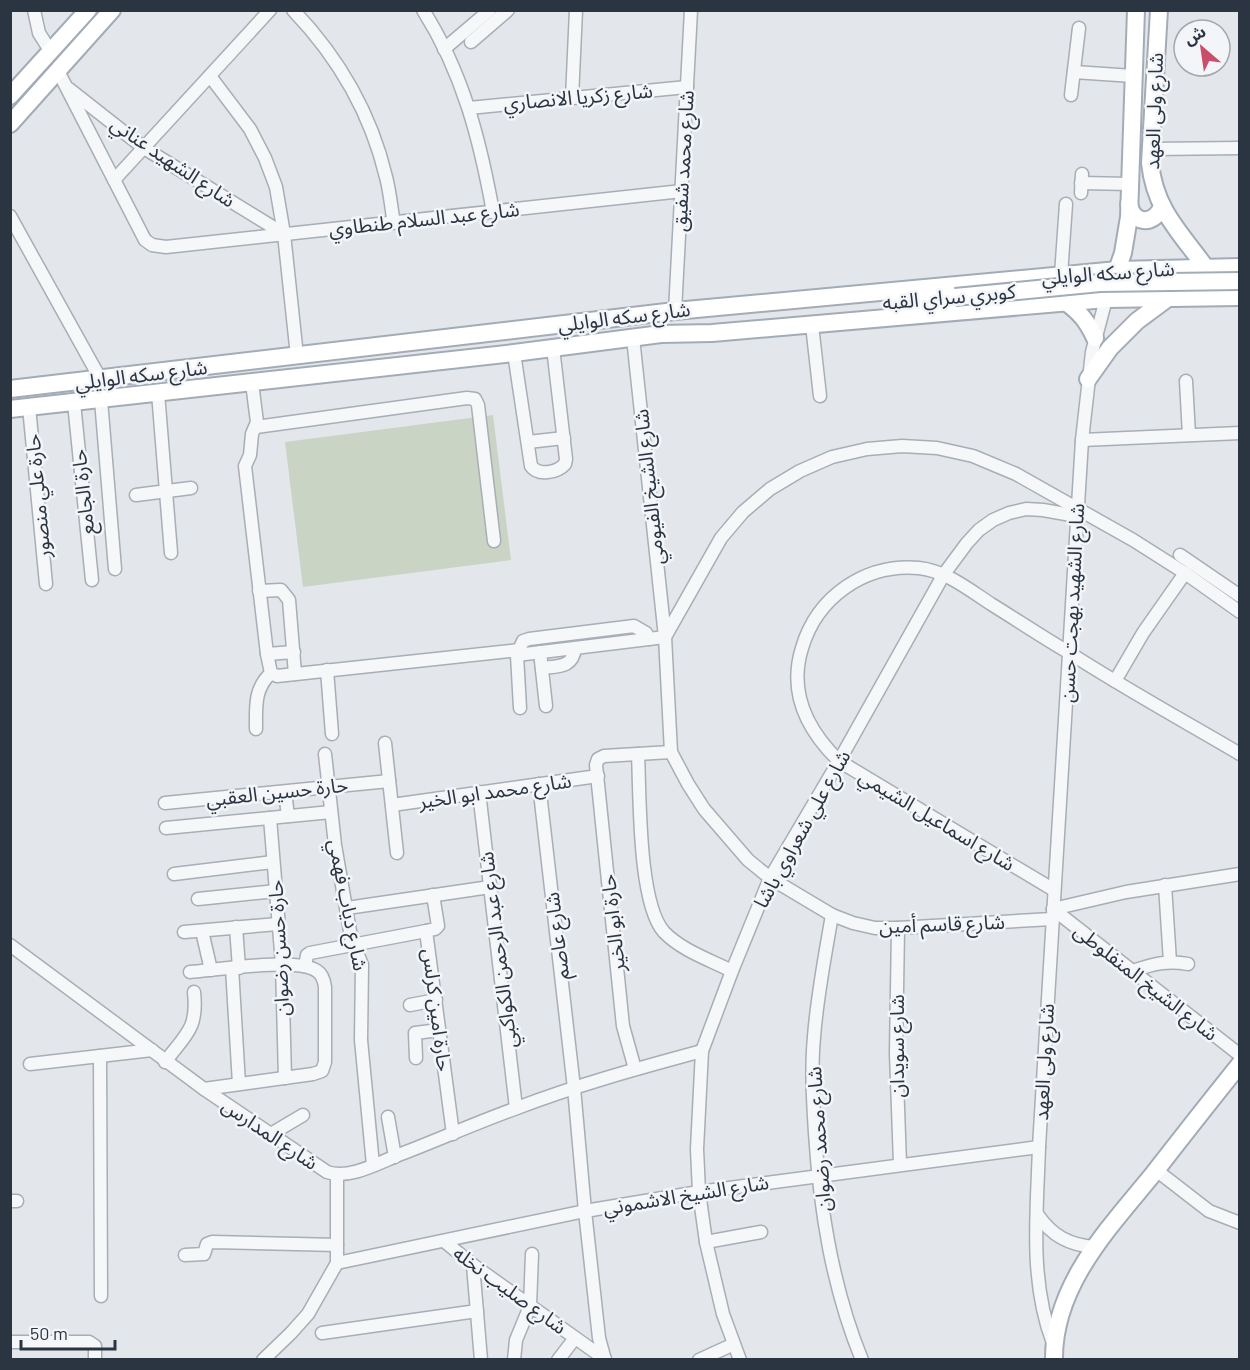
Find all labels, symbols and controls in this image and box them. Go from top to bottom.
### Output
north arrow [1172,18,1232,78]
text: ش [1180,21,1209,49]
street label: شارع ولى العهد [1139,52,1171,170]
street label: شارع زكريا الانصاري [502,78,654,119]
street label: شارع محمد شفيق [666,90,702,233]
street label: شارع الشهيد عناني [104,111,240,216]
street label: شارع عبد السلام طنطاوي [327,196,521,245]
street label: شارع سكه الوايلي [1041,255,1176,293]
street label: كوبري سراي القبه [881,278,1018,318]
street label: شارع سكه الوايلي [556,296,692,341]
street label: شارع سكه الوايلي [73,354,209,399]
street label: شارع الشيخ الفيومي [628,408,673,566]
street label: حارة علي منصور [20,433,59,560]
street label: حارة الجامع [66,448,102,536]
street label: شارع الشهيد بهجت حسن [1054,503,1092,703]
street label: شارع علي شعراوي باشا [748,745,859,914]
street label: شارع اسماعيل الشيمي [853,763,1020,879]
street label: شارع محمد ابو الخير [416,767,573,817]
street label: حارة حسين العقبي [205,772,350,815]
street label: شارع دياب فهمي [320,837,374,974]
street label: شارع عبد الرحمن الكواكبي [473,850,526,1050]
street label: حارة ابو الخير [595,873,630,974]
street label: حارة حسن رضوان [262,879,295,1017]
street label: شارع عاصم [539,890,577,981]
street label: شارع قاسم أمين [879,909,1005,941]
street label: شارع الشيخ المنفلوطى [1067,917,1223,1048]
street label: حارة امين كرلس [418,947,457,1073]
street label: شارع سويدان [884,994,912,1098]
street label: شارع ولى العهد [1028,1003,1062,1121]
street label: شارع محمد رضوان [801,1066,839,1212]
street label: شارع المدارس [216,1092,323,1177]
street label: شارع الشيخ الاشموني [601,1169,771,1224]
street label: شارع صليب نخله [447,1240,572,1342]
scale bar [21,1313,116,1351]
text: 50 m [30,1322,68,1344]

